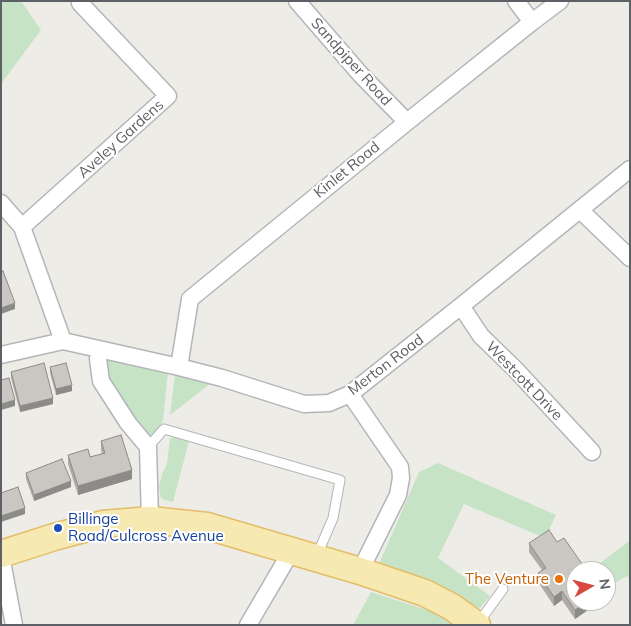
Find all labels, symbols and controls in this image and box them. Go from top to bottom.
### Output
street label: Sandpiper Road [307,14,395,110]
street label: Aveley Gardens [75,96,167,182]
street label: Kinlet Road [310,138,384,202]
street label: Merton Road [345,331,427,399]
street label: Westcott Drive [482,338,566,424]
place label: Billinge Road/Culcross Avenue [68,510,224,545]
marker: Billinge Road/Culcross Avenue [52,522,64,534]
north arrow [566,561,616,611]
place label: The Venture [465,570,549,588]
marker: The Venture [553,573,565,585]
text: N [595,578,615,591]

